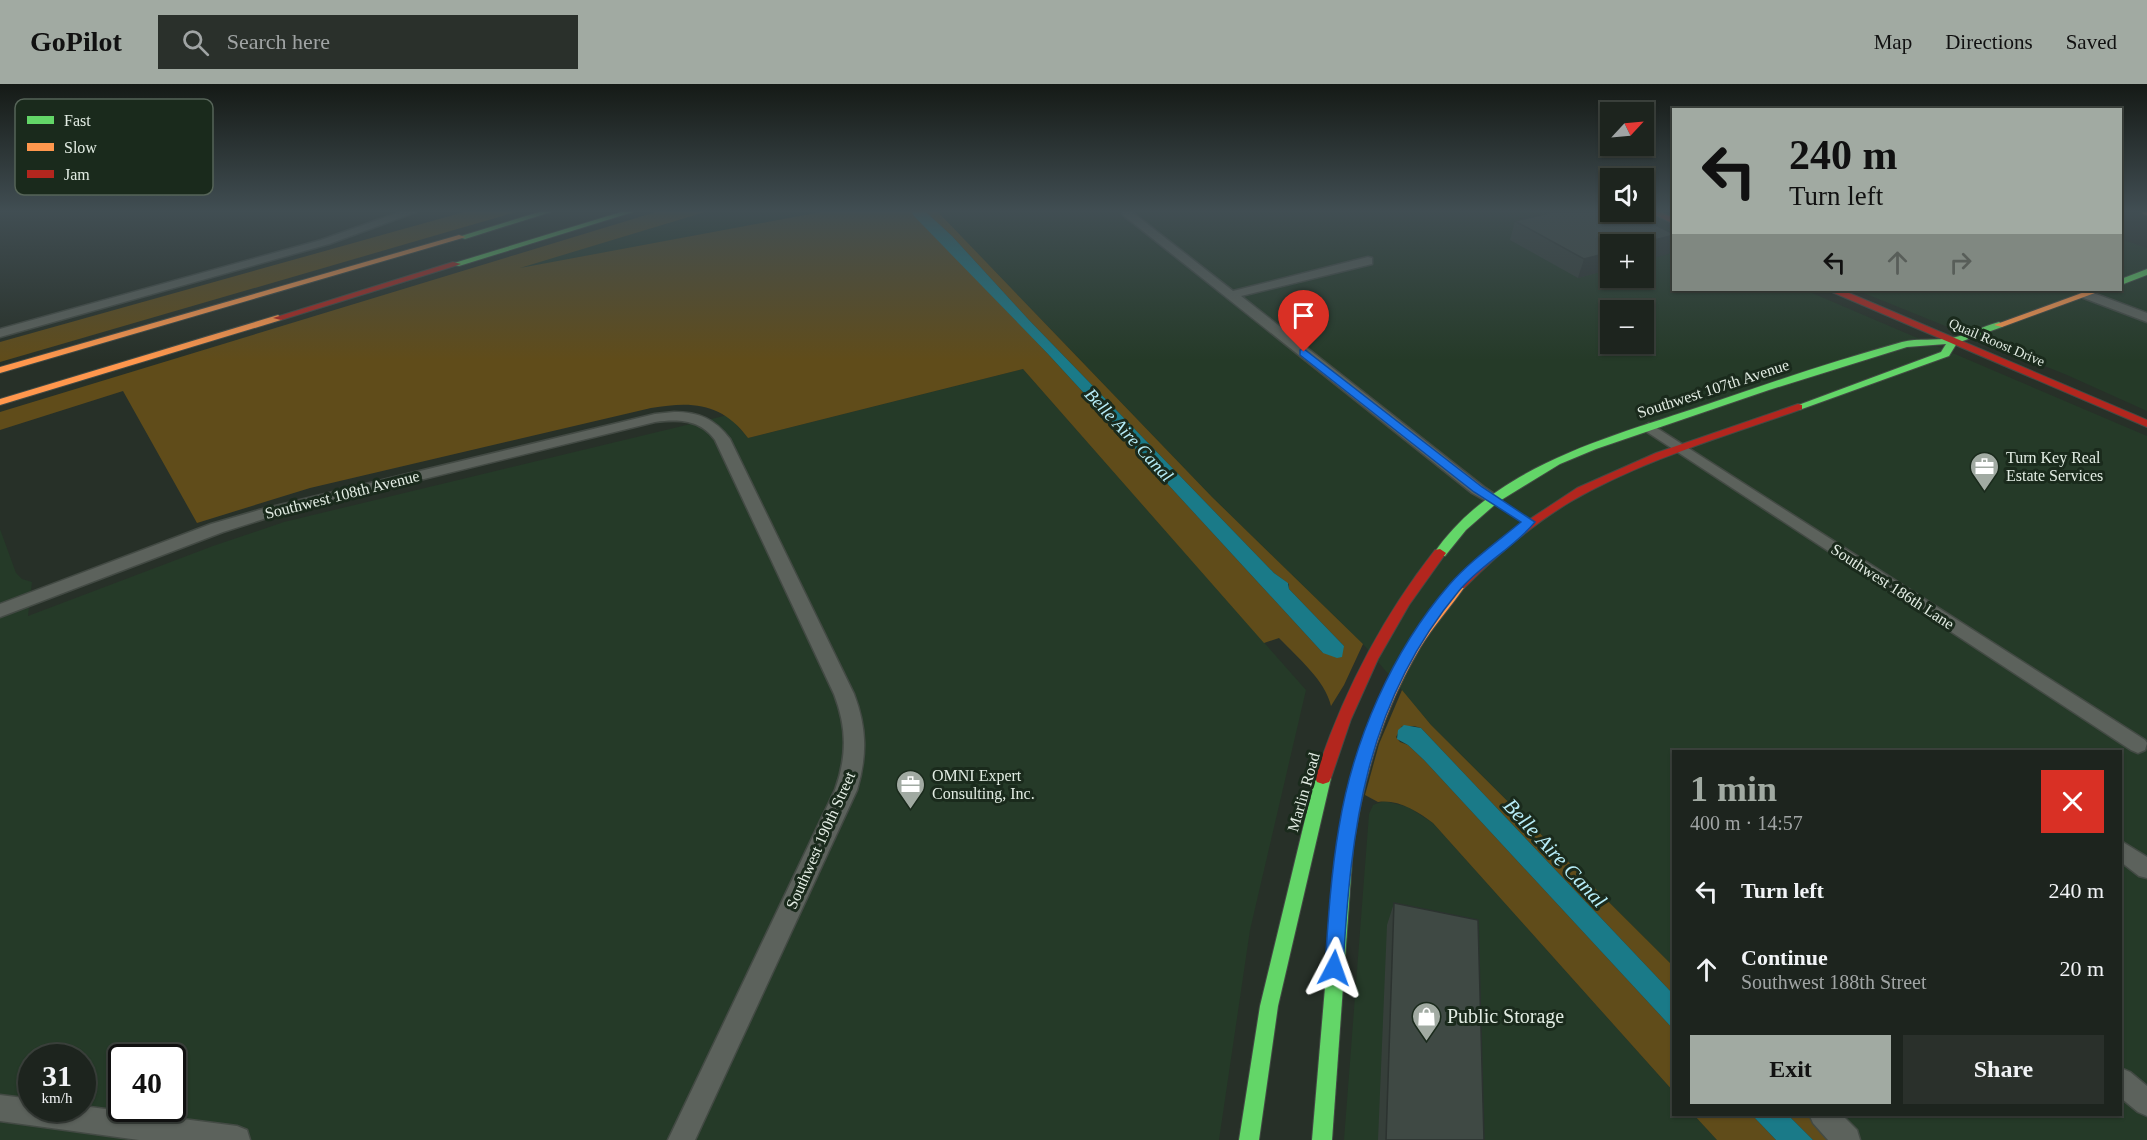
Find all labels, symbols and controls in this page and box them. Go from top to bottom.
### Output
search box [158,15,578,69]
text: GoPilot [30,26,122,57]
icon: search [179,26,212,59]
text: Search here [227,29,330,54]
text: Map [1874,30,1912,54]
text: Directions [1945,30,2033,54]
text: Saved [2066,30,2117,54]
legend [15,99,213,195]
north arrow [1600,102,1654,156]
map controls [1600,102,1654,354]
text: Fast [64,112,91,129]
icon: left [1690,132,1768,210]
text: 240 m [1789,132,1898,178]
text: Slow [64,139,97,156]
text: Jam [64,166,90,183]
button: sound [1600,168,1654,222]
text: Turn left [1789,181,1883,211]
button: + [1600,234,1654,288]
icon: left [1818,246,1851,279]
icon: ahead [1881,246,1914,279]
icon: right [1944,246,1977,279]
pin [1278,290,1329,352]
icon: arrive [1287,299,1320,332]
button: − [1600,300,1654,354]
street label: Quail Roost Drive [1947,316,2047,369]
street label: Southwest 107th Avenue [1635,356,1791,421]
water label: Belle Aire Canal [1081,384,1177,486]
place label: Turn Key Real Estate Services [2006,449,2103,484]
office icon: Turn Key Real Estate Services [1969,450,2001,492]
street label: Southwest 108th Avenue [263,467,421,522]
street label: Southwest 186th Lane [1828,540,1957,633]
street label: Marlin Road [1284,751,1323,834]
place label: OMNI Expert Consulting, Inc. [932,767,1035,803]
street label: Southwest 190th Street [783,768,859,911]
office icon: OMNI Expert Consulting, Inc. [895,768,927,810]
text: 1 min [1690,769,1777,809]
button: close [2041,770,2104,833]
water label: Belle Aire Canal [1498,794,1612,912]
text: 400 m · 14:57 [1690,812,1803,834]
icon: left [1690,875,1723,908]
text: Turn left [1741,878,1824,903]
text: 240 m [2048,878,2104,903]
position arrow [1302,936,1366,1000]
text: Continue [1741,945,1828,970]
icon: ahead [1690,953,1723,986]
text: 20 m [2059,956,2104,981]
text: Southwest 188th Street [1741,971,1927,993]
shop icon: Public Storage [1410,1000,1442,1042]
place label: Public Storage [1447,1005,1564,1028]
button: Exit [1690,1035,1891,1104]
button: Share [1903,1035,2104,1104]
speed limit sign: 40 [108,1044,186,1122]
text: 31 [42,1059,72,1092]
text: km/h [42,1090,72,1106]

